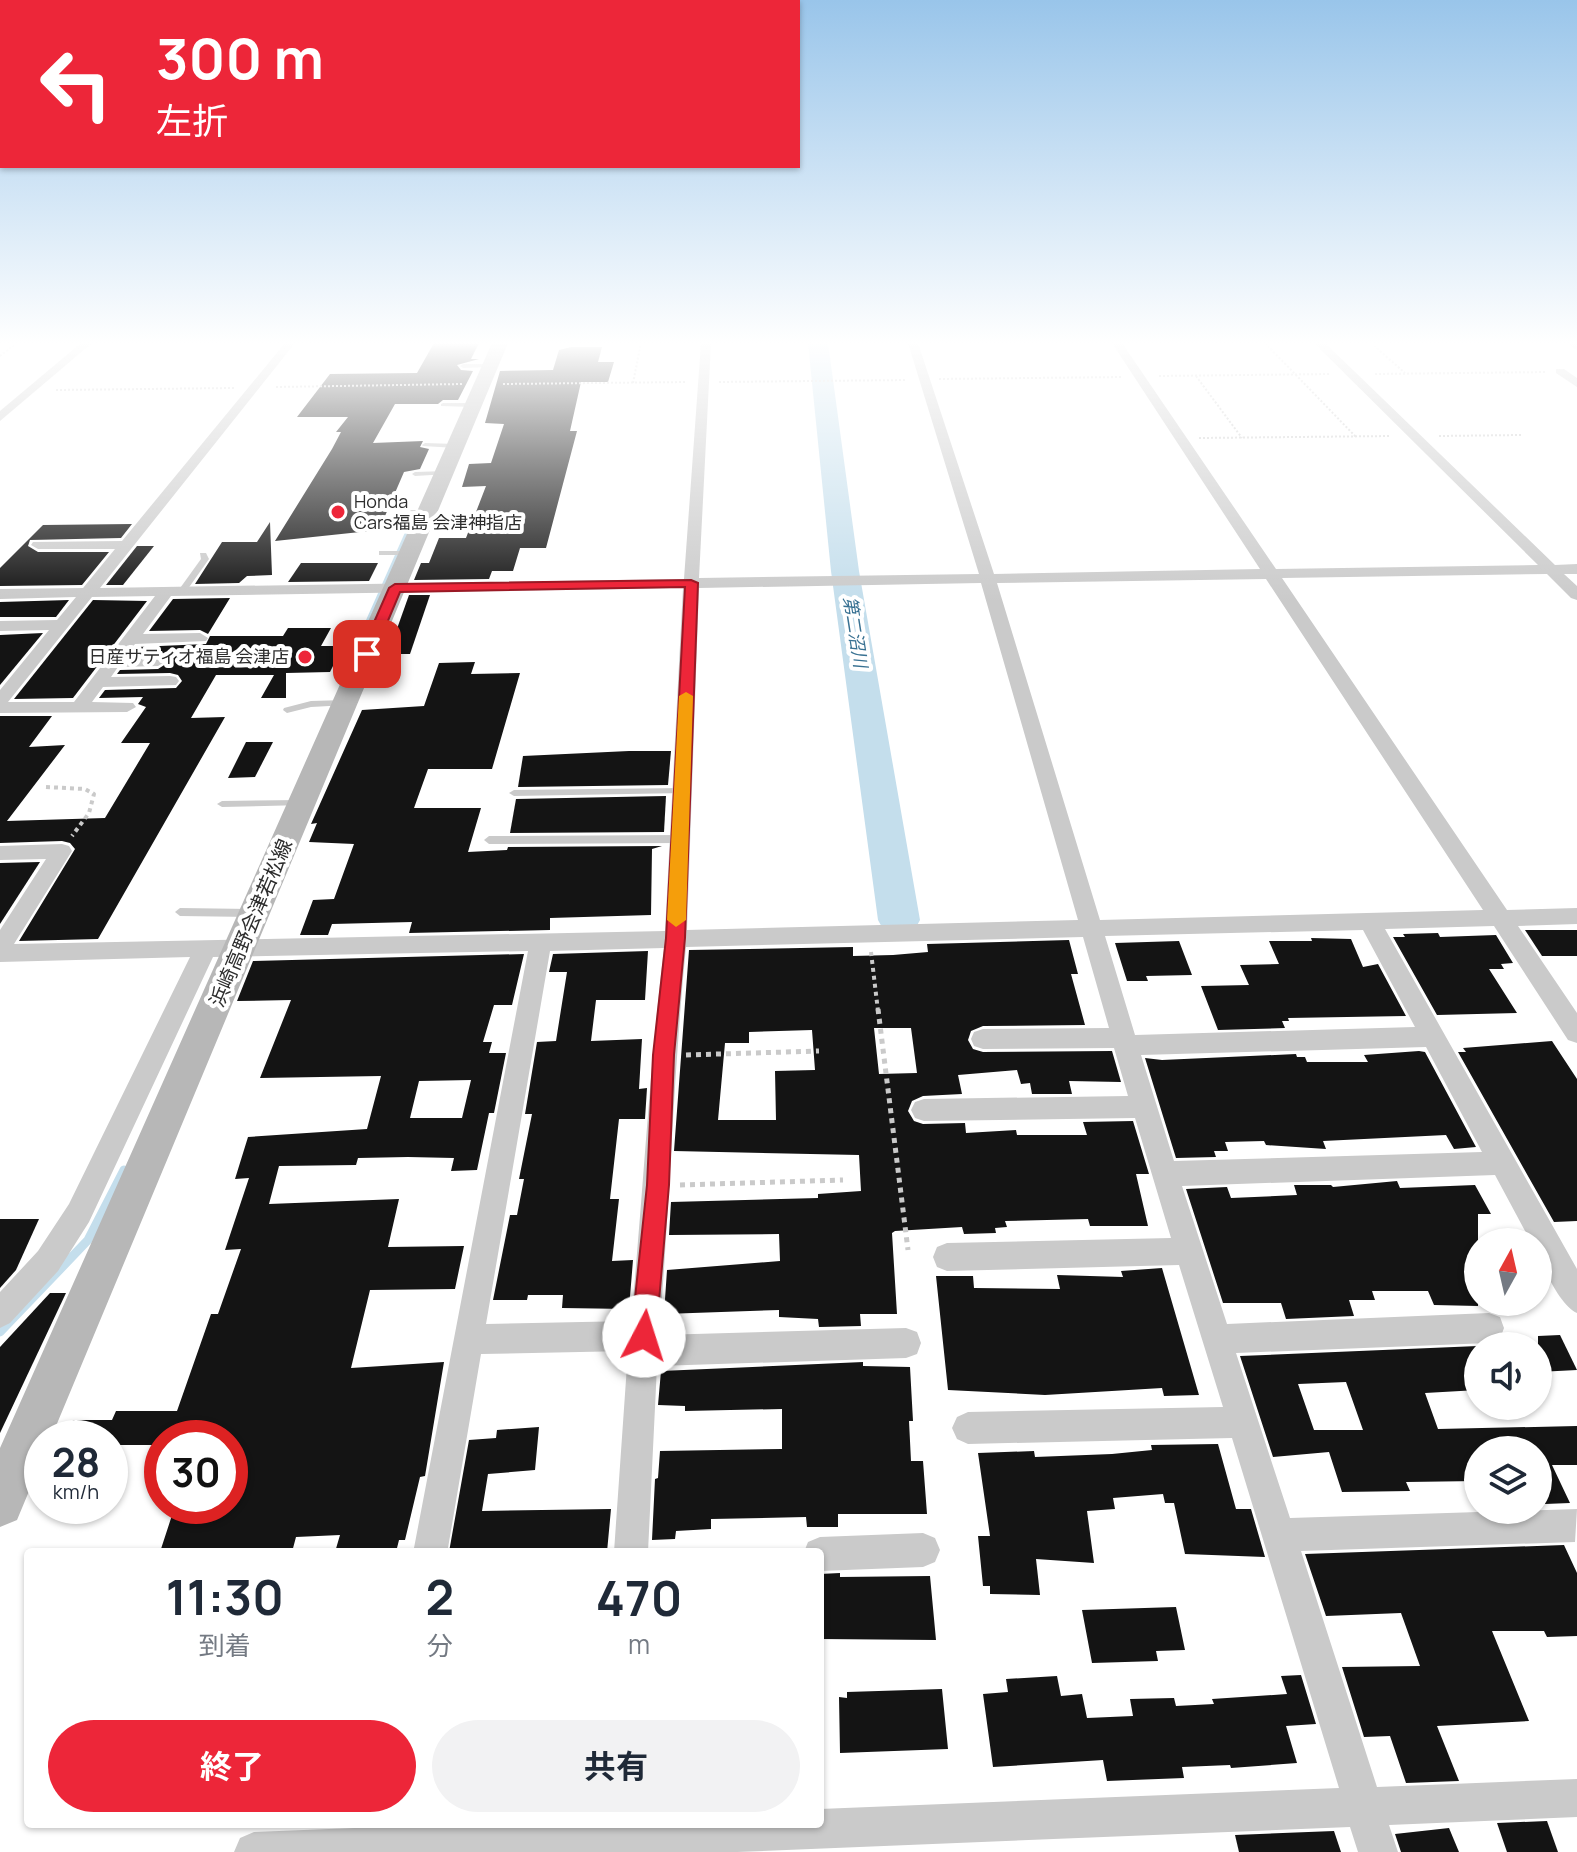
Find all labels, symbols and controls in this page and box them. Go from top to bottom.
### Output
text: 300 m [156,19,324,96]
icon: left [24,32,128,136]
text: 左折 [156,96,228,145]
place label: Honda Cars福島 会津神指店 [354,489,522,534]
marker: Honda Cars福島 会津神指店 [329,503,347,521]
water label: 第二沼川 [839,594,874,671]
pin [333,620,401,688]
icon: arrive [345,632,389,676]
place label: 日産サティオ福島 会津店 [88,644,289,668]
marker: 日産サティオ福島 会津店 [296,648,314,666]
street label: 浜崎高野会津若松線 [203,835,298,1011]
north arrow [1464,1228,1552,1316]
map controls [1464,1228,1552,1524]
position arrow [602,1294,686,1378]
button: sound [1464,1332,1552,1420]
speed limit sign: 30 [144,1420,248,1524]
text: 28 [52,1434,100,1489]
button: layers [1464,1436,1552,1524]
text: km/h [53,1478,99,1505]
text: 11:30 [166,1564,284,1629]
text: 2 [425,1564,454,1629]
text: 470 [596,1565,682,1630]
text: m [628,1626,650,1662]
text: 到着 [199,1627,251,1663]
text: 分 [427,1627,453,1663]
button: 終了 [48,1720,416,1812]
button: 共有 [432,1720,800,1812]

